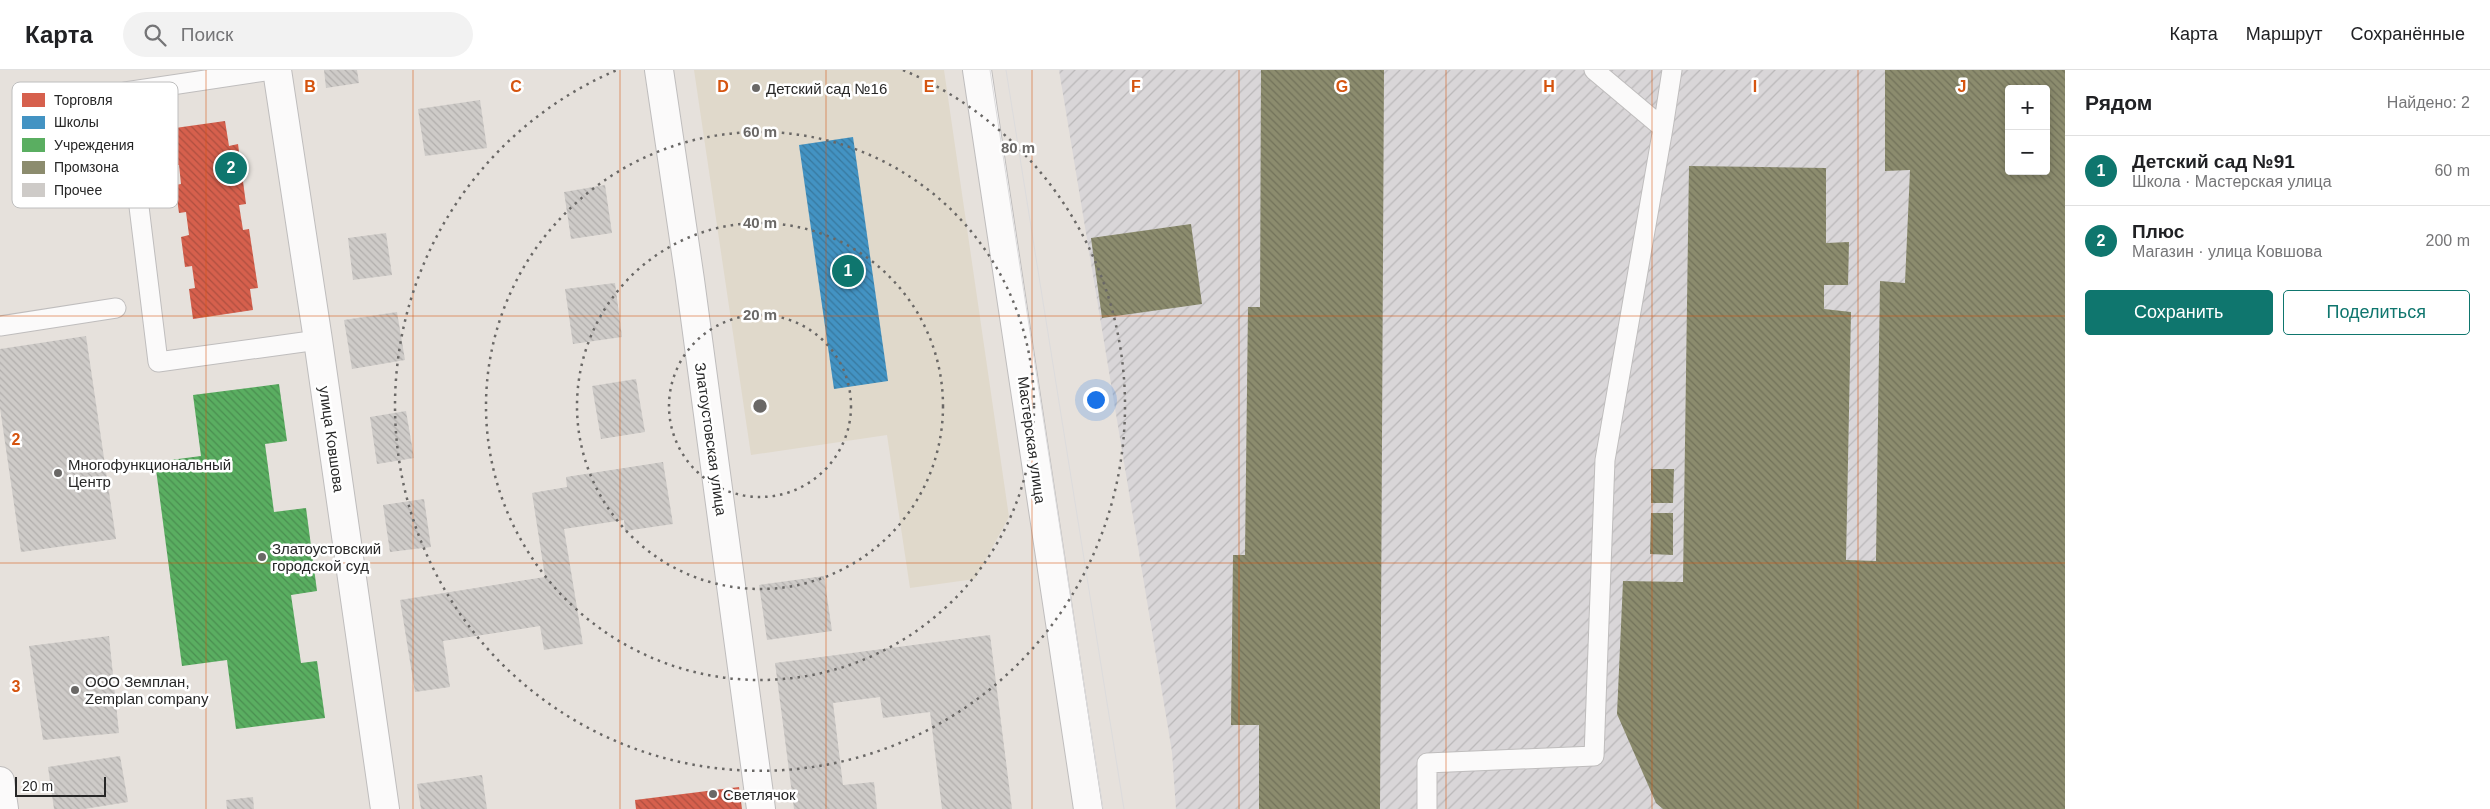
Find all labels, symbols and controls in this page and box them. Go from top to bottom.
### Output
search box [123,12,473,57]
text: Карта [25,21,93,48]
icon: search [141,21,169,49]
text: Поиск [181,24,233,45]
text: Карта [2170,24,2218,44]
text: Маршрут [2246,24,2322,44]
text: Сохранённые [2350,24,2465,44]
text: B [304,78,316,95]
text: C [510,78,522,95]
text: D [717,78,729,95]
text: E [924,78,935,95]
text: F [1131,78,1141,95]
text: G [1336,78,1348,95]
text: H [1543,78,1555,95]
text: I [1753,78,1757,95]
text: J [1958,78,1966,95]
place label: Детский сад №16 [766,80,887,97]
legend [12,82,178,208]
marker: Детский сад №16 [750,82,762,94]
map controls [2005,85,2050,175]
button: + [2005,85,2050,130]
text: Рядом [2085,91,2152,114]
text: Торговля [54,92,112,108]
text: Найдено: 2 [2387,94,2470,111]
text: Школы [54,114,99,130]
text: 60 m [743,123,777,140]
button: − [2005,130,2050,175]
text: Учреждения [54,137,134,153]
text: 80 m [1001,139,1035,156]
pin: 2 [215,149,247,187]
text: Детский сад №91 [2132,151,2295,172]
text: Промзона [54,159,119,175]
text: 1 [2097,162,2105,179]
text: 60 m [2434,162,2470,179]
text: Школа · Мастерская улица [2132,173,2332,190]
text: Прочее [54,182,102,198]
text: 40 m [743,214,777,231]
text: Плюс [2132,221,2184,242]
text: 2 [2097,232,2105,249]
text: 200 m [2426,232,2470,249]
text: Магазин · улица Ковшова [2132,243,2322,260]
pin: 1 [832,252,864,290]
button: Сохранить [2085,290,2273,335]
button: Поделиться [2283,290,2470,335]
text: 20 m [743,306,777,323]
street label: Златоустовская улица [692,361,730,517]
street label: Мастерская улица [1015,375,1049,505]
street label: улица Ковшова [316,385,348,494]
your location [1083,387,1109,413]
centre of rings [751,397,769,415]
text: 2 [12,431,21,448]
place label: Многофункциональный Центр [68,456,231,490]
marker: Многофункциональный Центр [52,467,64,479]
place label: Златоустовский городской суд [272,540,381,574]
marker: Златоустовский городской суд [256,551,268,563]
place label: ООО Земплан, Zemplan company [85,673,209,707]
text: 3 [12,678,21,695]
marker: ООО Земплан, Zemplan company [69,684,81,696]
scale bar [15,774,106,797]
text: 20 m [22,778,53,794]
place label: Светлячок [723,786,796,803]
marker: Светлячок [707,788,719,800]

